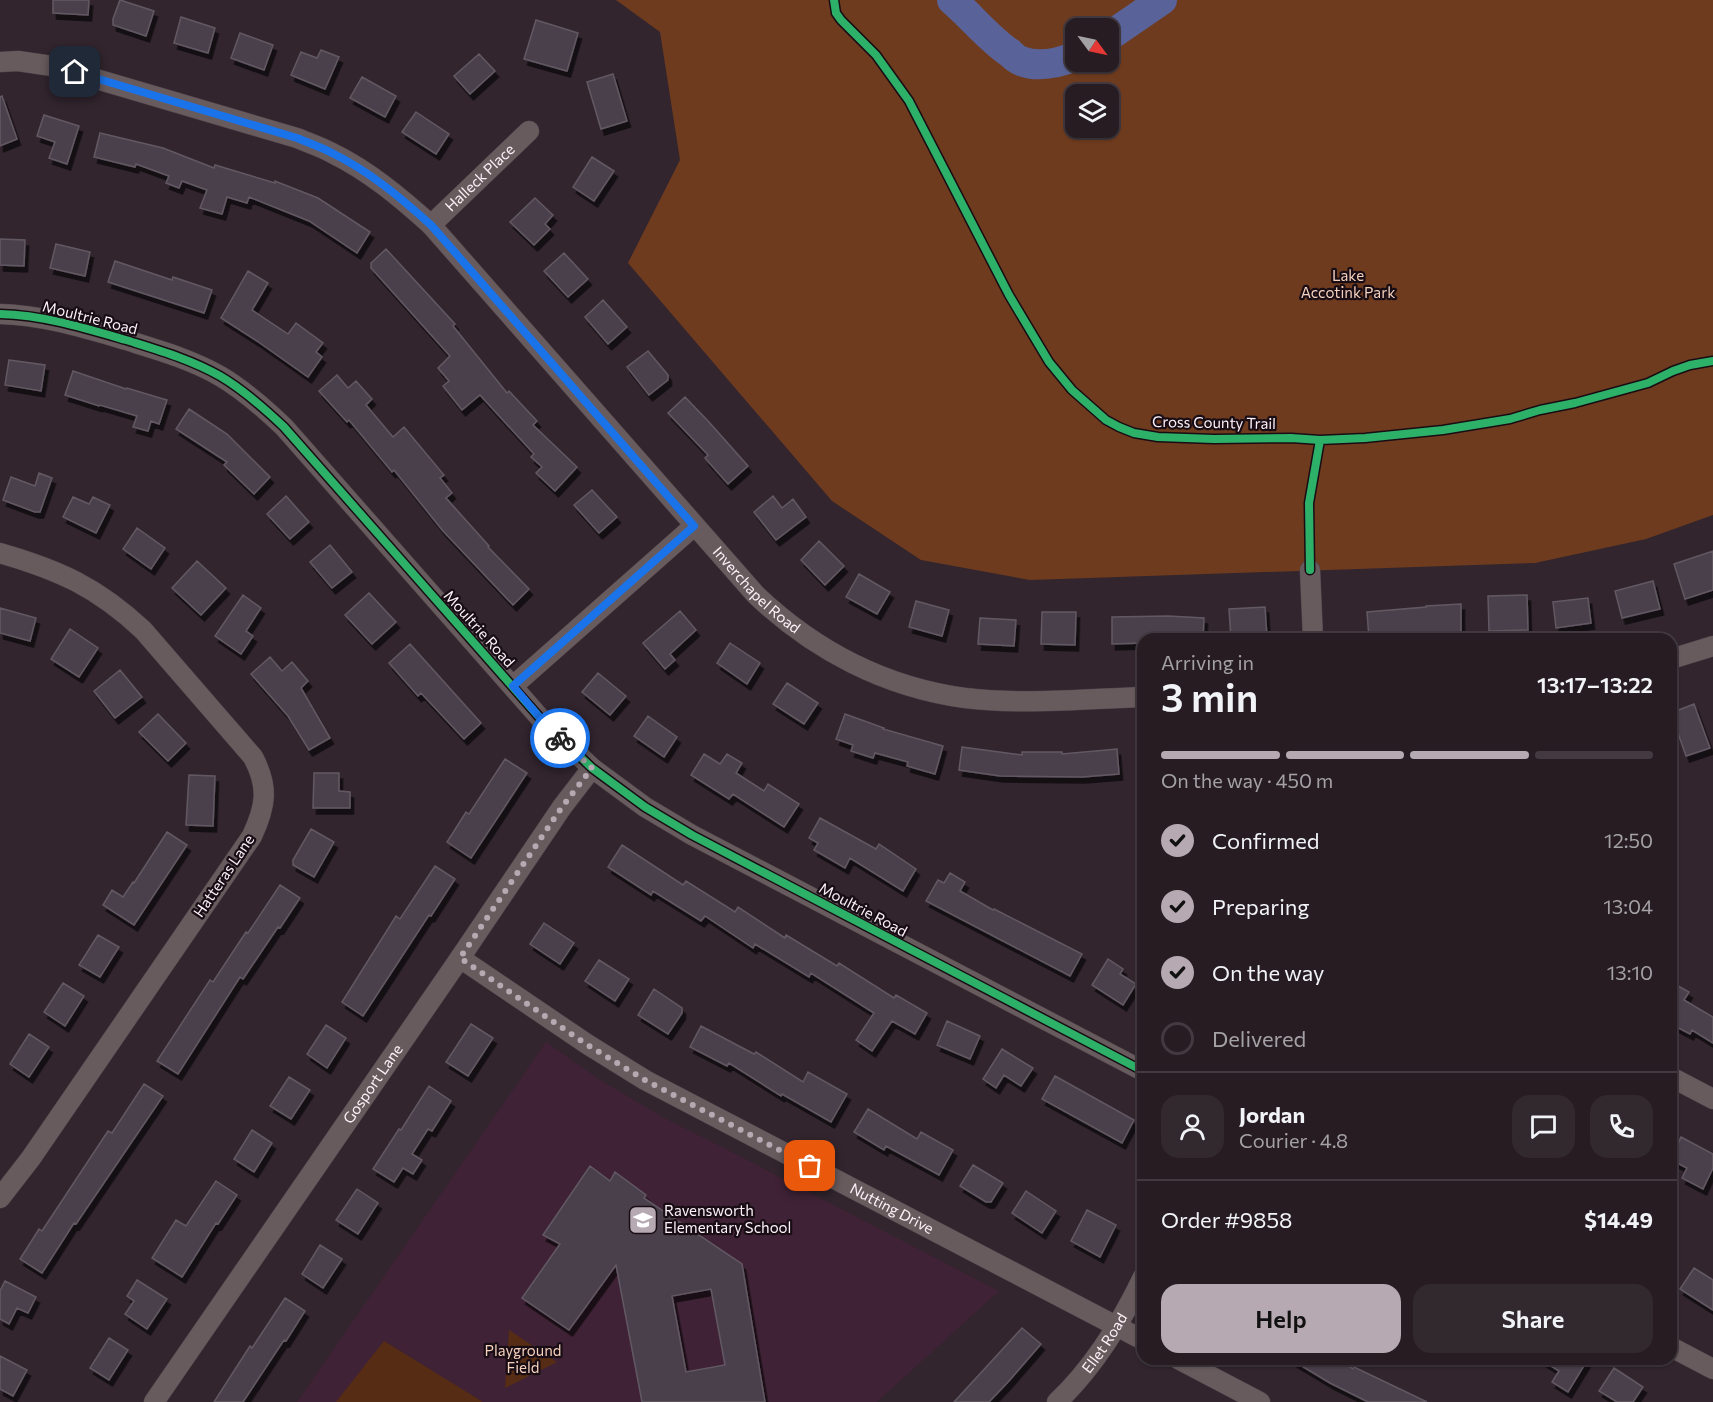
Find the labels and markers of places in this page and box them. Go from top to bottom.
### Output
pin [49,46,100,97]
pin [784,1140,835,1191]
place label: Ravensworth Elementary School [664,1201,791,1236]
school or university icon: Ravensworth Elementary School [627,1204,659,1236]

